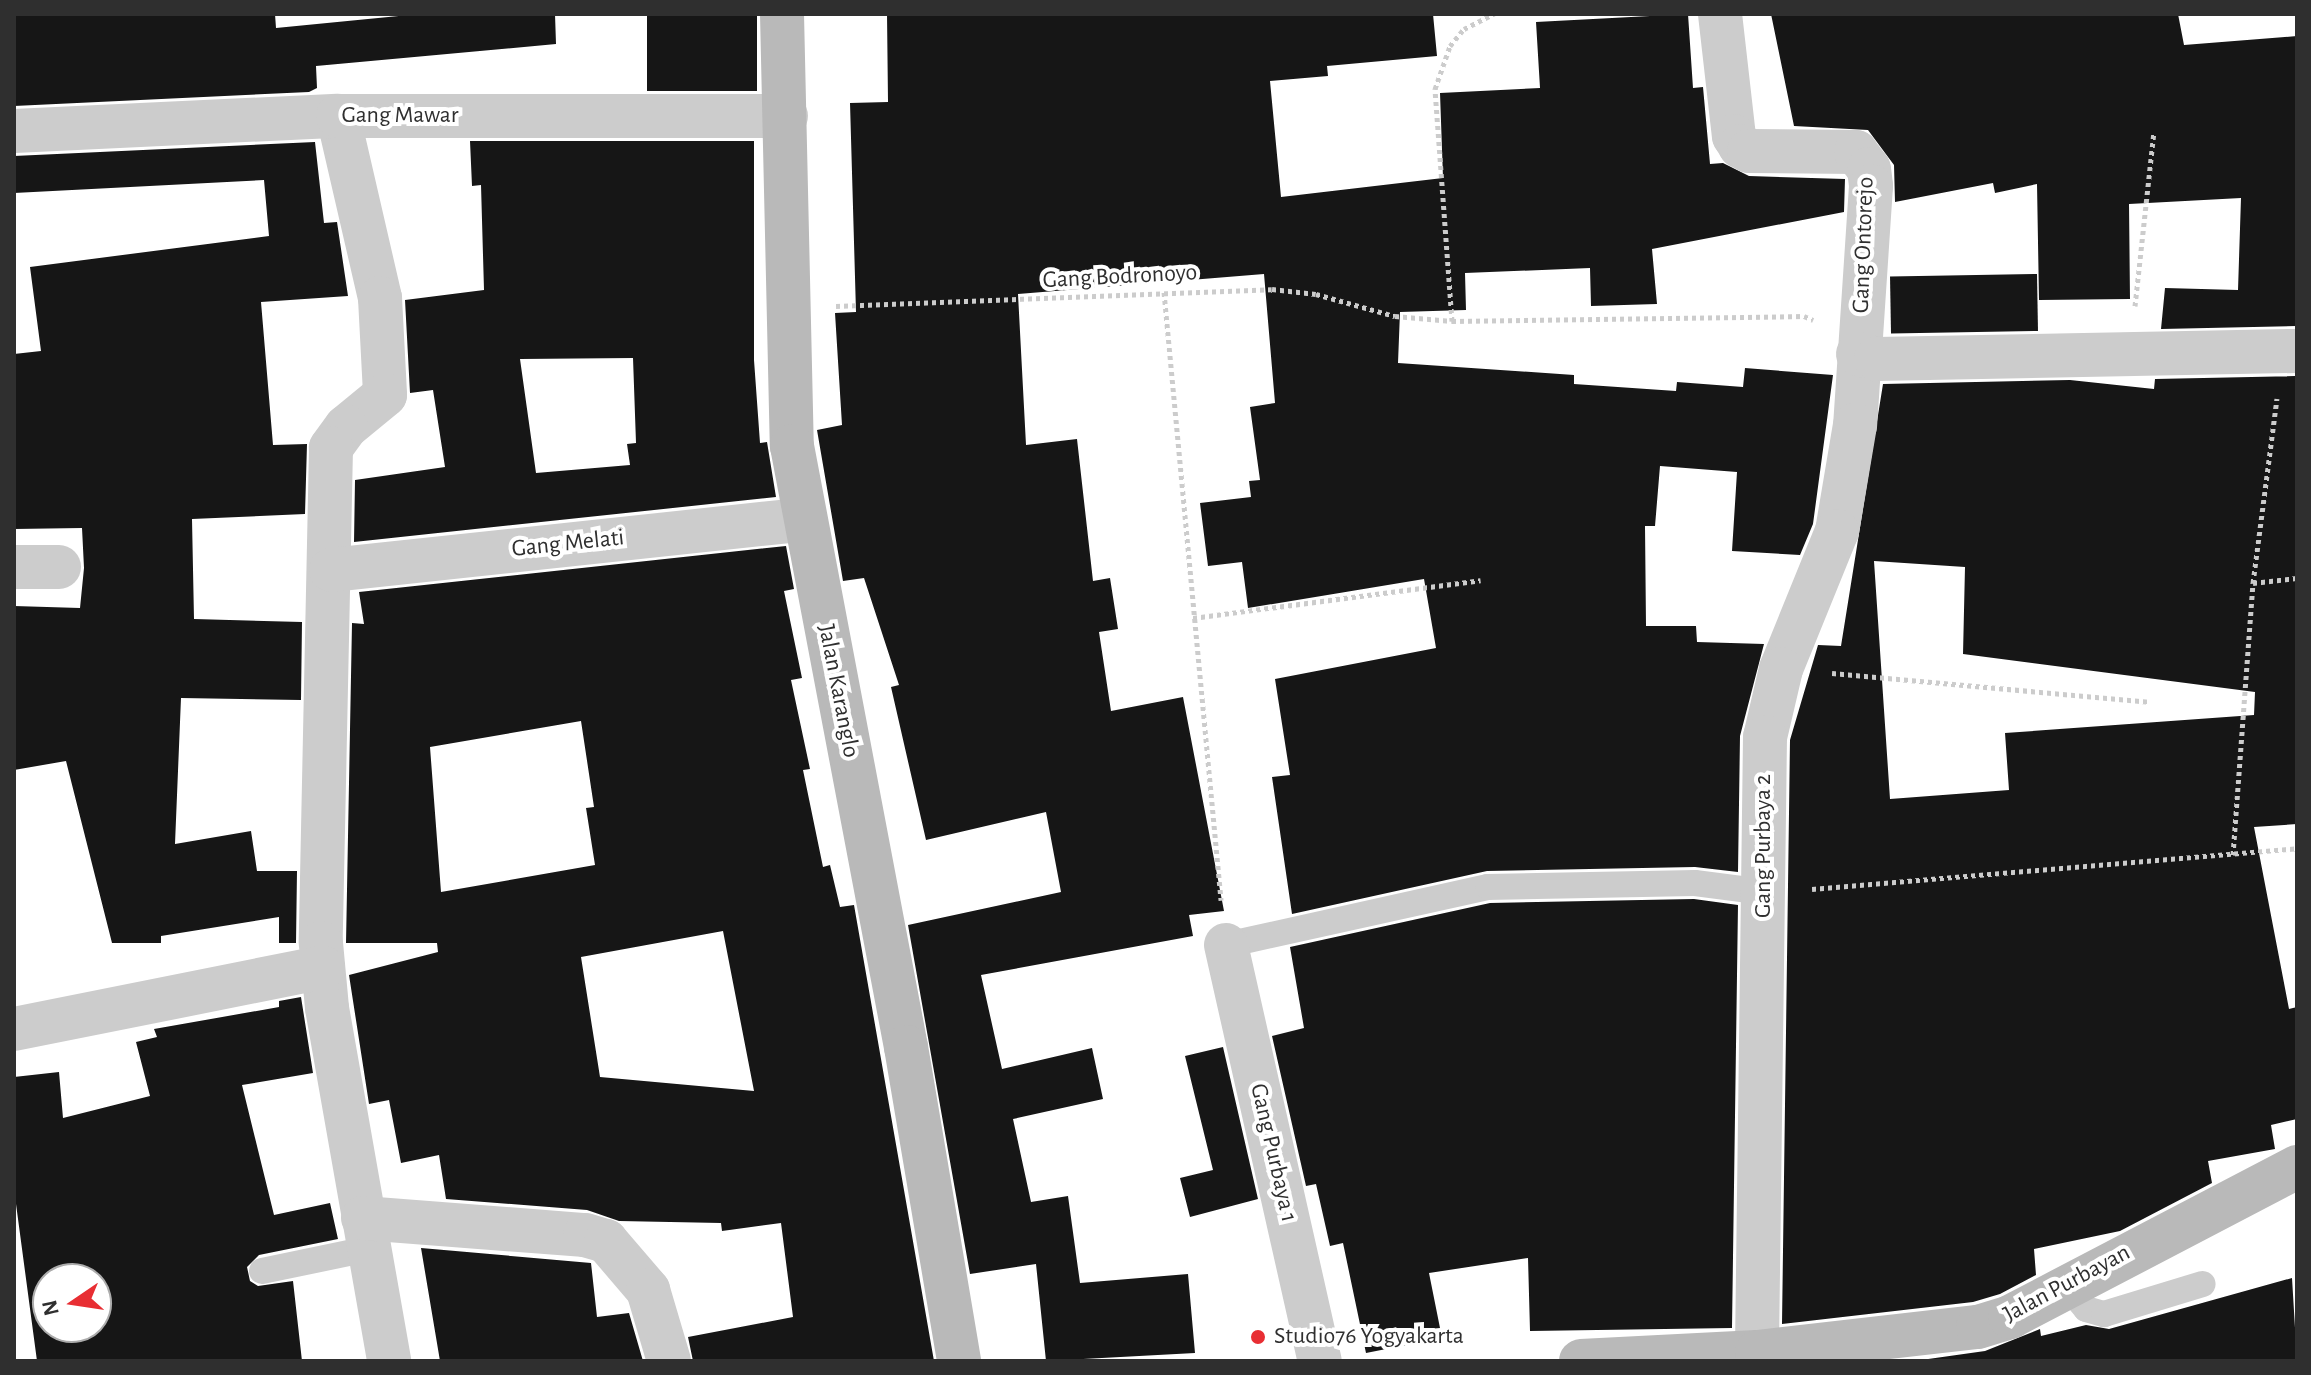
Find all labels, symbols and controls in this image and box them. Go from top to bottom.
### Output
street label: Gang Mawar [342,102,458,130]
street label: Gang Ontorejo [1847,176,1881,314]
street label: Gang Bodronoyo [1042,259,1198,295]
street label: Gang Melati [510,524,626,564]
street label: Jalan Karanglo [811,622,865,760]
street label: Gang Purbaya 2 [1750,774,1778,918]
street label: Gang Purbaya 1 [1243,1081,1303,1225]
street label: Jalan Purbayan [1999,1239,2135,1329]
north arrow [32,1263,112,1343]
text: N [38,1298,63,1318]
place label: Studio76 Yogyakarta [1274,1323,1464,1351]
marker: Studio76 Yogyakarta [1249,1328,1267,1346]

